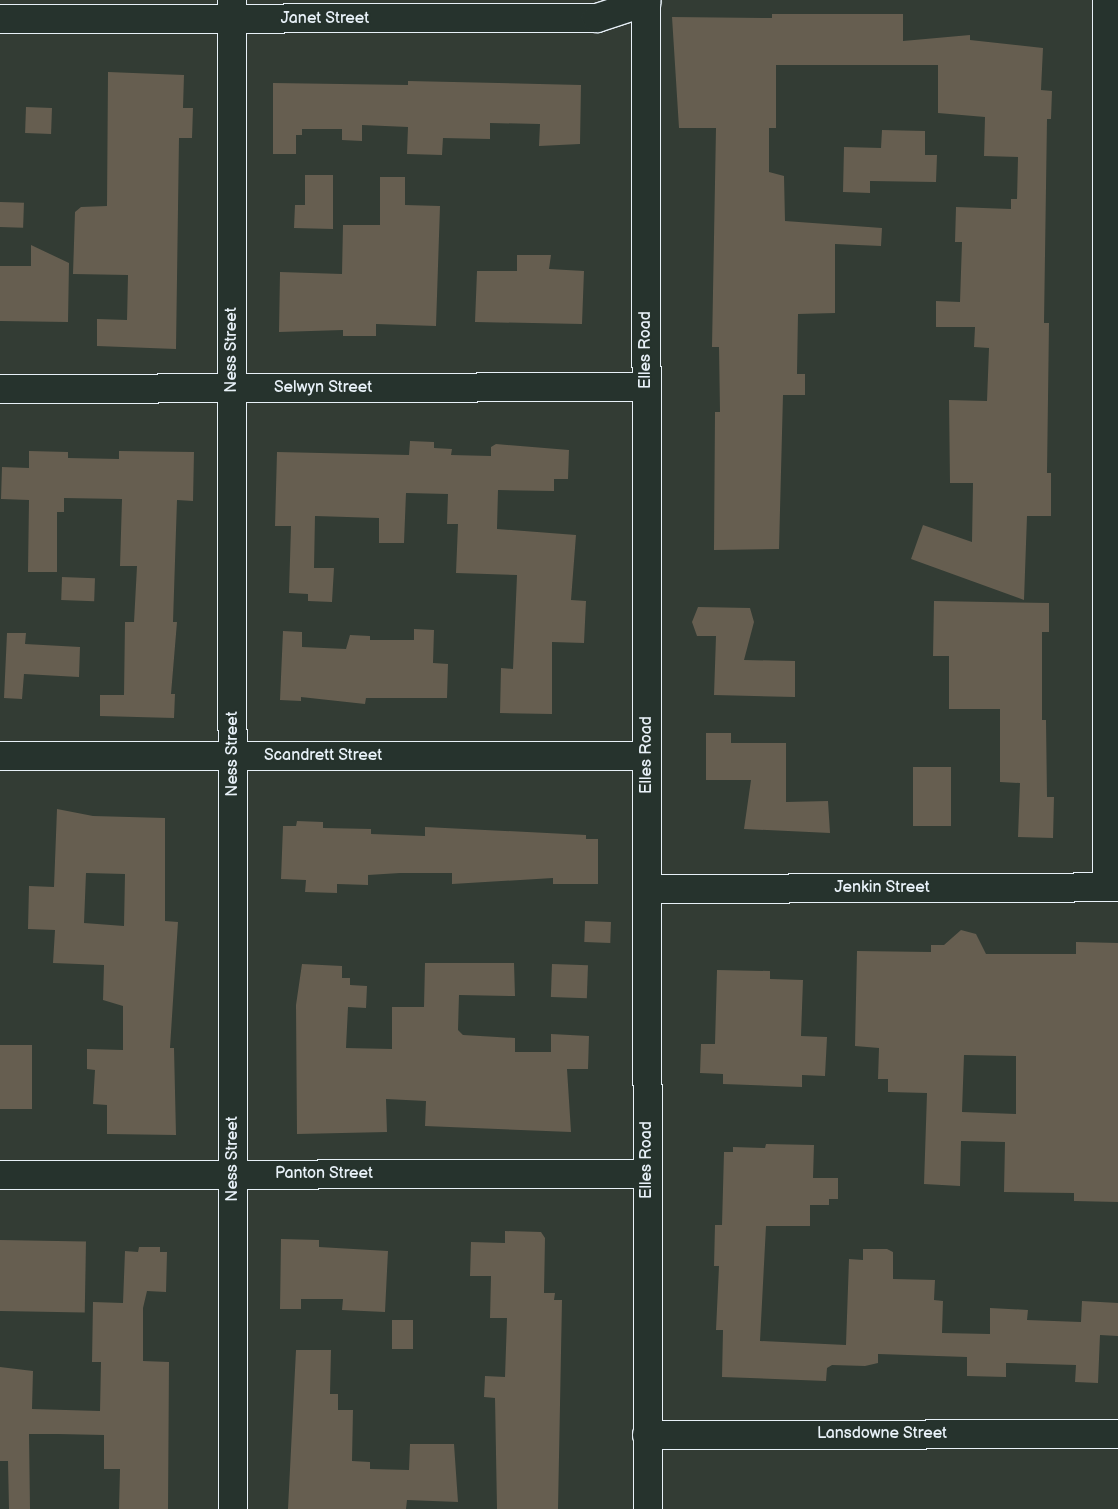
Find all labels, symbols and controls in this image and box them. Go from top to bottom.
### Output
street label: Janet Street [281,9,369,29]
street label: Ness Street [222,307,242,393]
street label: Elles Road [636,311,656,389]
street label: Selwyn Street [274,378,372,398]
street label: Ness Street [223,711,243,797]
street label: Elles Road [637,716,657,794]
street label: Scandrett Street [264,746,382,766]
street label: Jenkin Street [834,878,930,898]
street label: Ness Street [223,1116,243,1202]
street label: Elles Road [637,1121,657,1199]
street label: Panton Street [275,1164,373,1184]
street label: Lansdowne Street [817,1424,947,1444]

